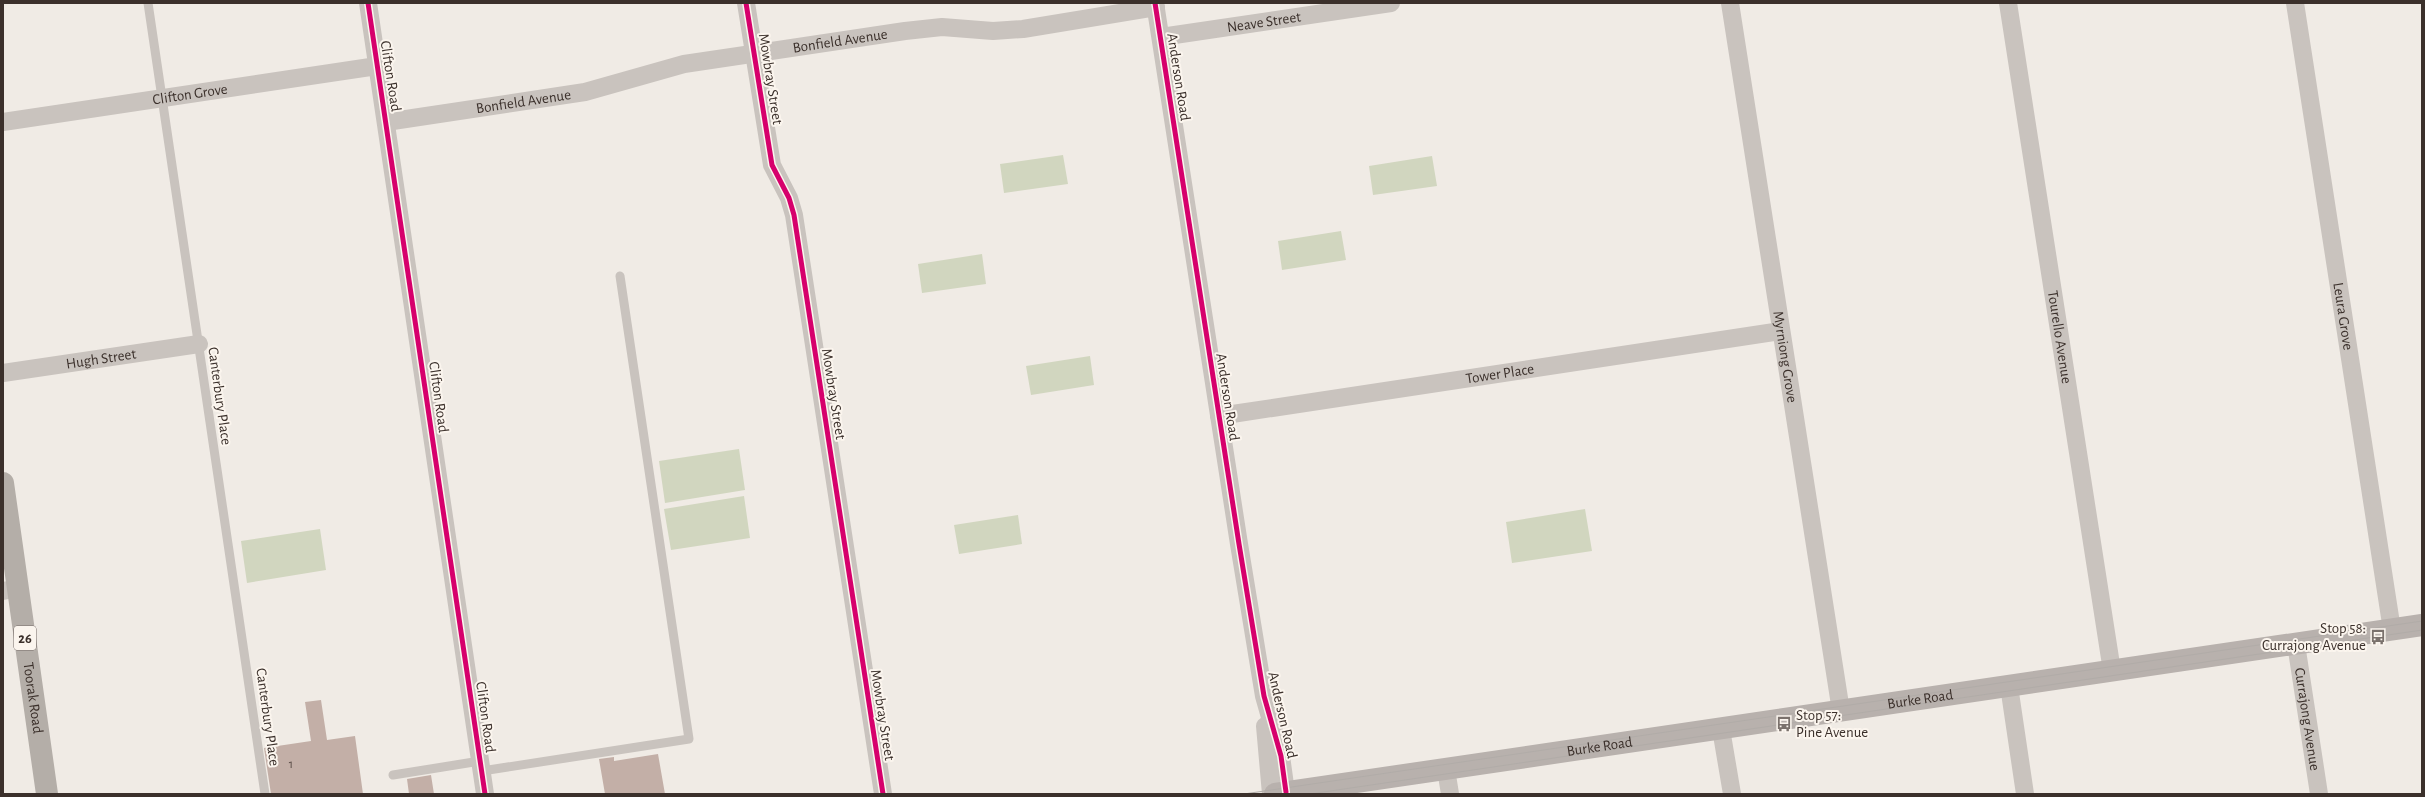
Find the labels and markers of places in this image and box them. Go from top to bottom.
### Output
place label: Stop 58: Currajong Avenue [2262,621,2366,653]
bus stop icon: Stop 58: Currajong Avenue [2369,628,2387,646]
place label: Stop 57: Pine Avenue [1796,708,1868,740]
bus stop icon: Stop 57: Pine Avenue [1775,715,1793,733]

